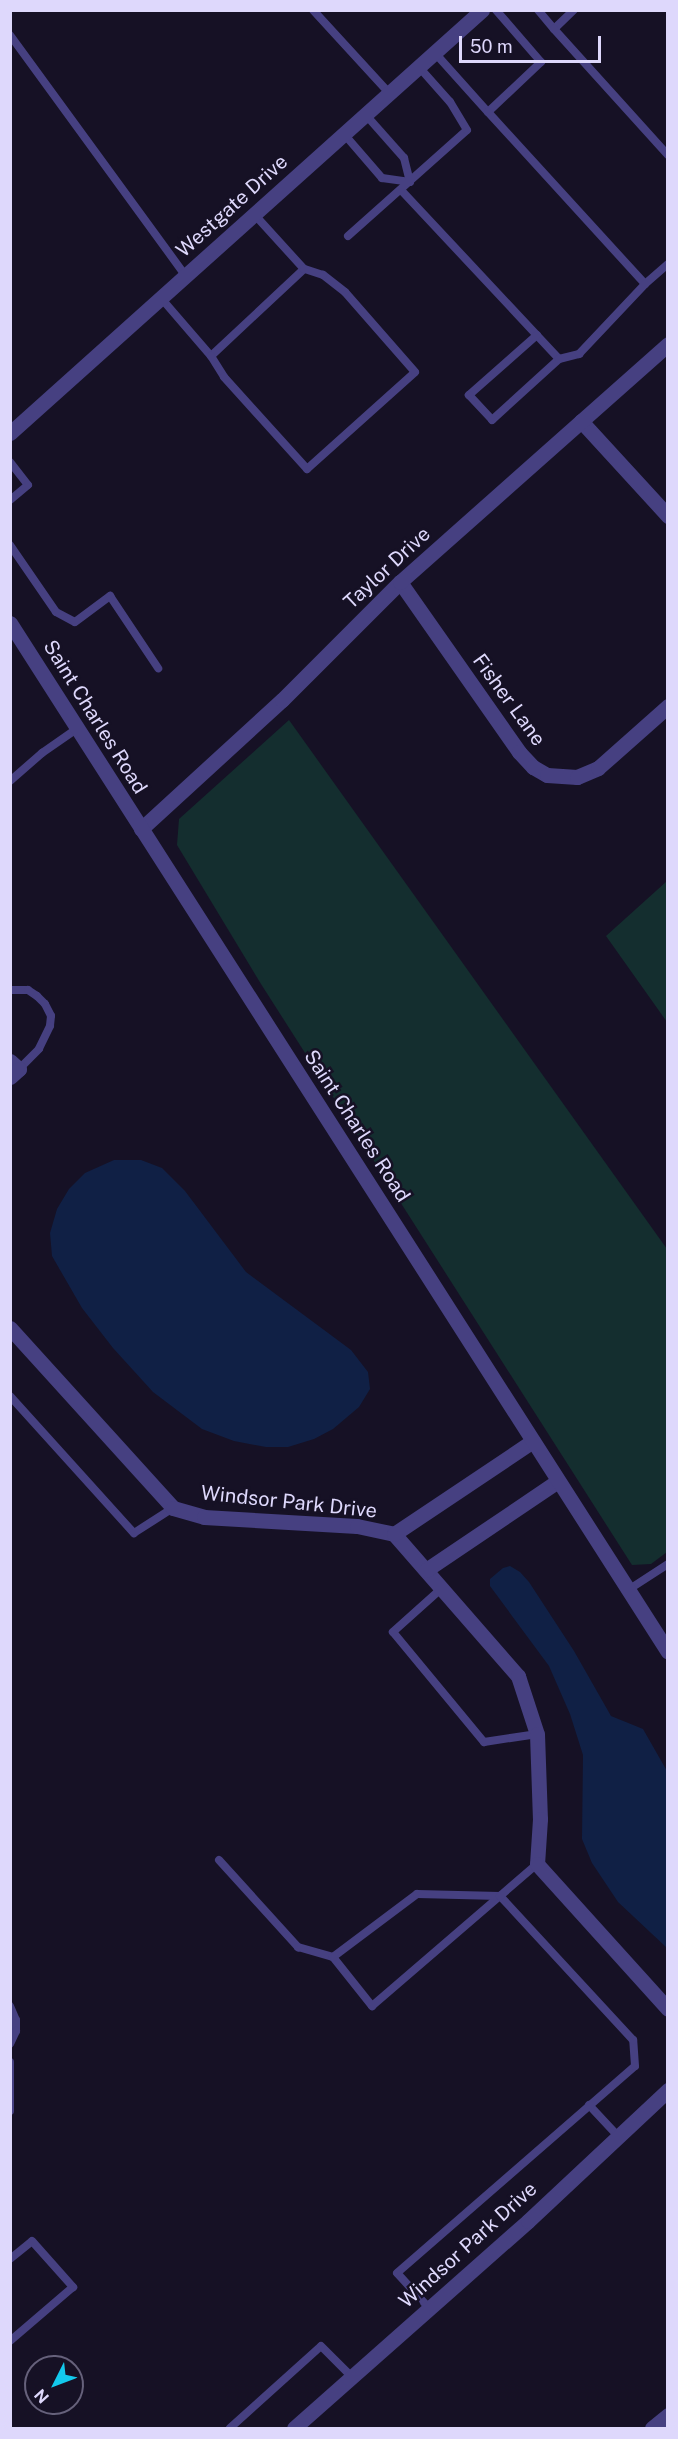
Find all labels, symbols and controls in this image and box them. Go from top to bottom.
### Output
scale bar [462,24,604,62]
text: 50 m [470,36,513,57]
street label: Westgate Drive [171,150,293,262]
street label: Taylor Drive [339,522,435,614]
street label: Saint Charles Road [38,636,152,798]
street label: Fisher Lane [468,649,550,751]
street label: Saint Charles Road [299,1045,415,1207]
street label: Windsor Park Drive [200,1481,378,1523]
street label: Windsor Park Drive [394,2177,542,2313]
north arrow [24,2355,84,2415]
text: N [30,2385,53,2407]

